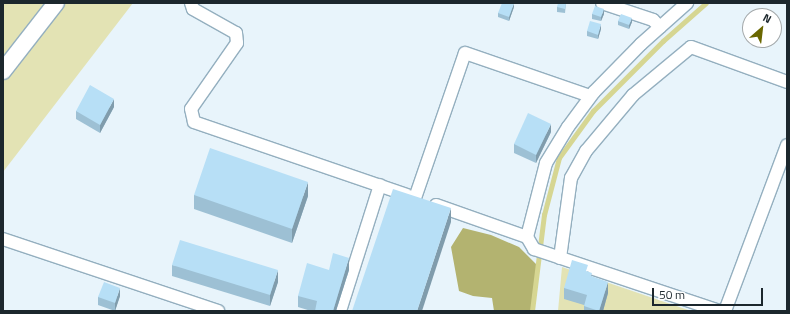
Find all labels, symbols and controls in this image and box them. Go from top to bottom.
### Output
north arrow [742,8,782,48]
text: N [760,9,774,27]
scale bar [654,280,765,306]
text: 50 m [659,285,685,304]

